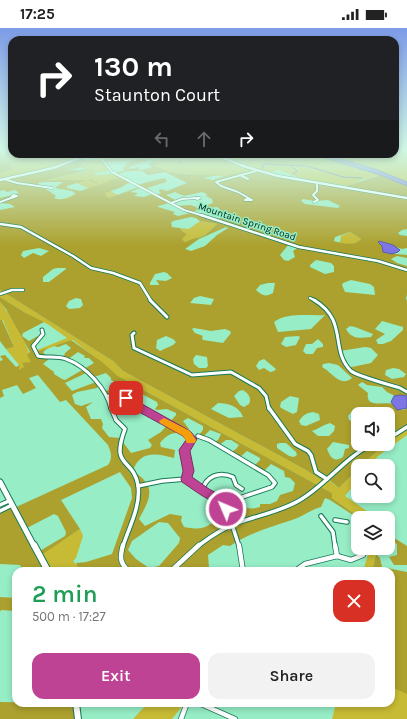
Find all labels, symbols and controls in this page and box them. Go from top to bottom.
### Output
text: 17:25 [20,5,55,23]
text: 130 m [94,50,173,83]
icon: right [28,52,80,104]
text: Staunton Court [94,84,220,106]
icon: left [151,128,173,150]
icon: ahead [193,128,215,150]
icon: right [235,128,257,150]
street label: Mountain Spring Road [197,200,297,244]
pin [109,381,143,415]
icon: arrive [115,387,137,409]
map controls [351,407,395,555]
button: sound [351,407,395,451]
button: search [351,459,395,503]
position arrow [205,488,247,530]
button: layers [351,511,395,555]
text: 2 min [32,580,98,608]
button: close [333,580,375,622]
text: 500 m · 17:27 [32,609,106,624]
button: Exit [32,653,200,699]
button: Share [208,653,375,699]

